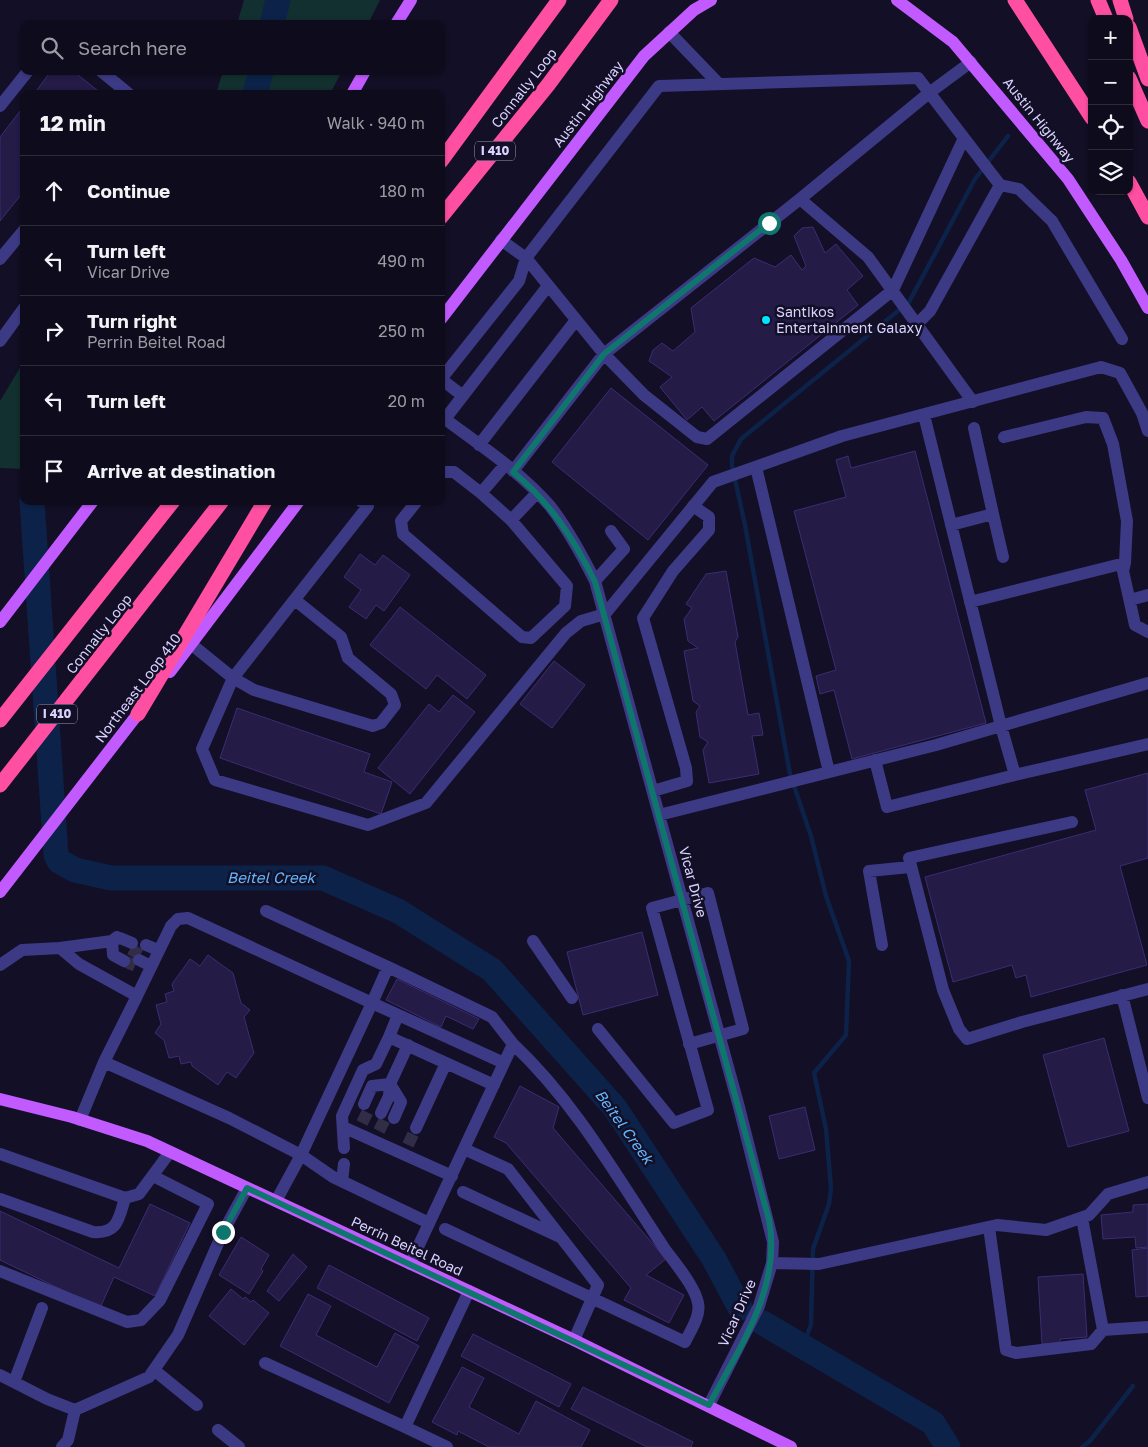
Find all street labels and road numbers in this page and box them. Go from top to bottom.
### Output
street label: Connally Loop [487,45,560,131]
street label: Austin Highway [549,57,627,150]
street label: Austin Highway [1000,74,1079,166]
road number: I 410 [475,142,515,160]
street label: Connally Loop [62,591,135,677]
street label: Northeast Loop 410 [91,630,184,746]
road number: I 410 [37,704,77,724]
street label: Vicar Drive [676,845,711,919]
street label: Perrin Beitel Road [349,1212,466,1279]
street label: Vicar Drive [714,1276,759,1349]

